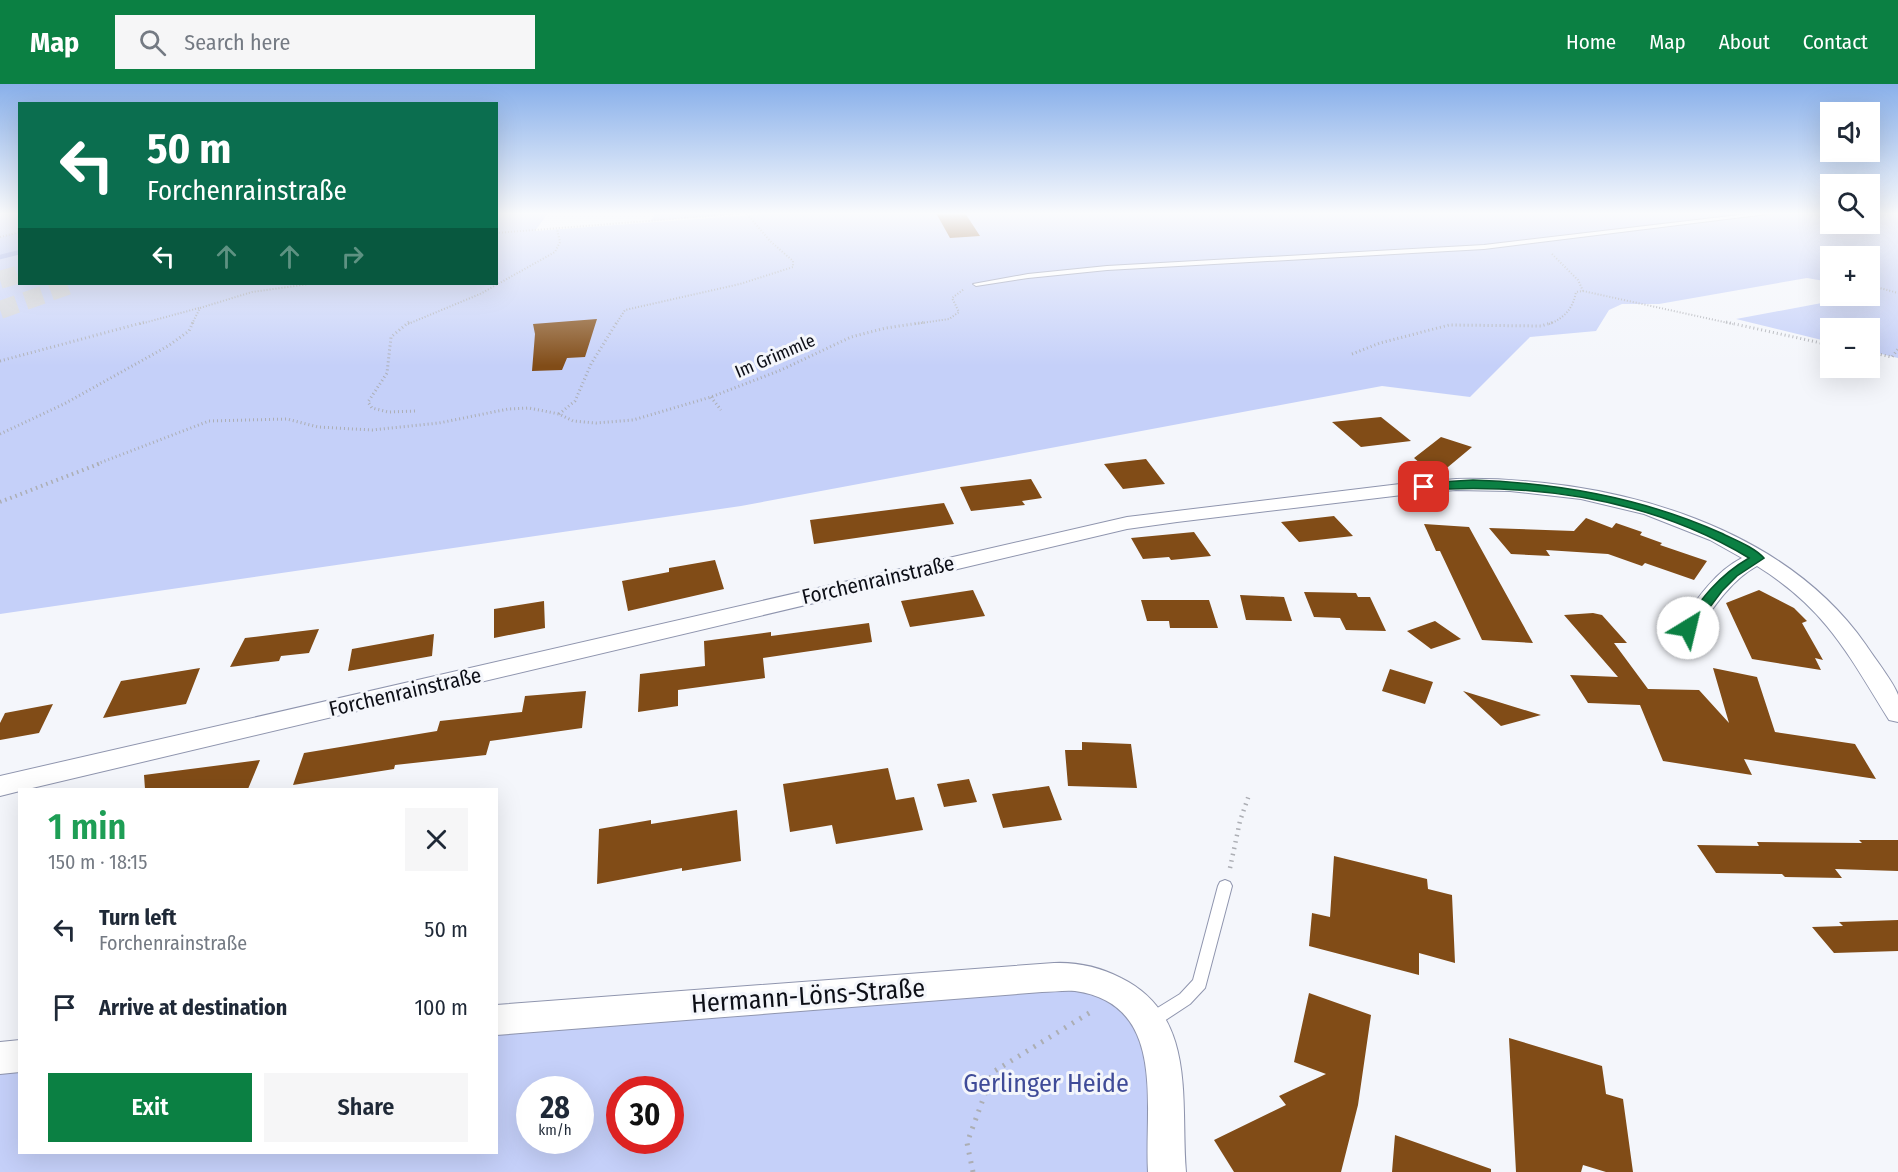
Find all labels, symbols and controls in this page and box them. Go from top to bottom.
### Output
search box [115,15,535,69]
text: Map [30,26,79,59]
icon: search [136,26,169,59]
text: Search here [184,29,290,56]
text: Home [1566,29,1616,55]
text: Map [1649,29,1686,55]
text: About [1719,29,1770,55]
text: Contact [1803,29,1868,55]
map controls [1820,102,1880,378]
button: sound [1820,102,1880,162]
text: 50 m [147,124,231,174]
icon: left [48,126,126,204]
button: search [1820,174,1880,234]
text: Forchenrainstraße [147,175,347,207]
icon: left [147,240,180,273]
icon: ahead [210,240,243,273]
icon: ahead [273,240,306,273]
icon: right [336,240,369,273]
button: + [1820,246,1880,306]
button: − [1820,318,1880,378]
street label: Im Grimmle [732,329,819,383]
pin [1398,461,1449,512]
icon: arrive [1407,470,1440,503]
street label: Forchenrainstraße [799,550,957,610]
position arrow [1656,596,1720,660]
street label: Forchenrainstraße [326,662,484,722]
text: 1 min [48,805,126,849]
button: close [405,808,468,871]
text: 150 m · 18:15 [48,850,147,874]
text: Turn left [99,904,177,931]
icon: left [48,913,81,946]
text: 50 m [424,916,468,943]
text: Forchenrainstraße [99,931,247,955]
street label: Hermann-Löns-Straße [690,972,926,1020]
icon: arrive [48,991,81,1024]
text: Arrive at destination [99,994,287,1021]
text: 100 m [414,994,468,1021]
park label: Gerlinger Heide [963,1068,1129,1099]
button: Exit [48,1073,252,1142]
button: Share [264,1073,468,1142]
speed limit sign: 30 [606,1076,684,1154]
text: 28 [540,1090,570,1126]
text: km/h [538,1121,572,1139]

